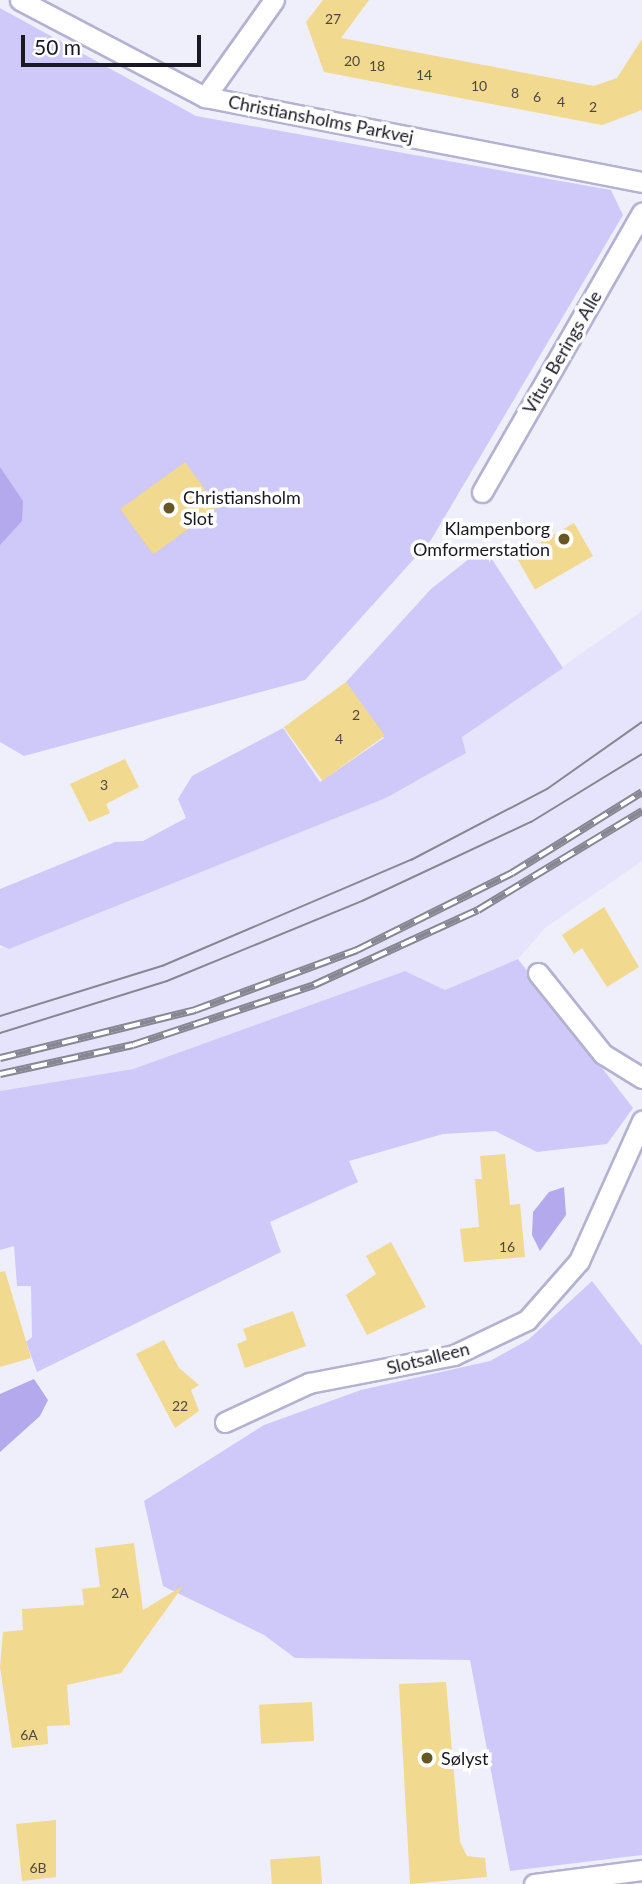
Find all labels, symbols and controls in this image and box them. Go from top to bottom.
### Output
house number: 27 [325,11,341,27]
scale bar [24,21,205,65]
text: 50 m [34,34,81,59]
house number: 20 [344,53,360,69]
house number: 18 [369,58,385,74]
house number: 14 [416,67,432,83]
house number: 10 [471,78,487,94]
house number: 8 [511,85,519,101]
house number: 6 [533,89,541,105]
street label: Christiansholms Parkvej [227,90,415,148]
house number: 4 [557,94,565,110]
house number: 2 [589,99,597,115]
street label: Vitus Berings Alle [518,286,606,418]
place label: Christiansholm Slot [183,487,301,530]
marker: Christiansholm Slot [161,500,177,516]
place label: Klampenborg Omformerstation [413,518,550,560]
marker: Klampenborg Omformerstation [556,531,572,547]
house number: 2 [352,707,360,723]
house number: 4 [335,731,343,747]
house number: 3 [100,777,108,793]
house number: 16 [499,1239,515,1255]
street label: Slotsalleen [384,1337,472,1379]
house number: 22 [172,1398,188,1414]
house number: 2A [111,1585,129,1601]
house number: 6A [20,1727,38,1743]
place label: Sølyst [441,1747,489,1769]
marker: Sølyst [419,1750,435,1766]
house number: 6B [29,1860,47,1876]

